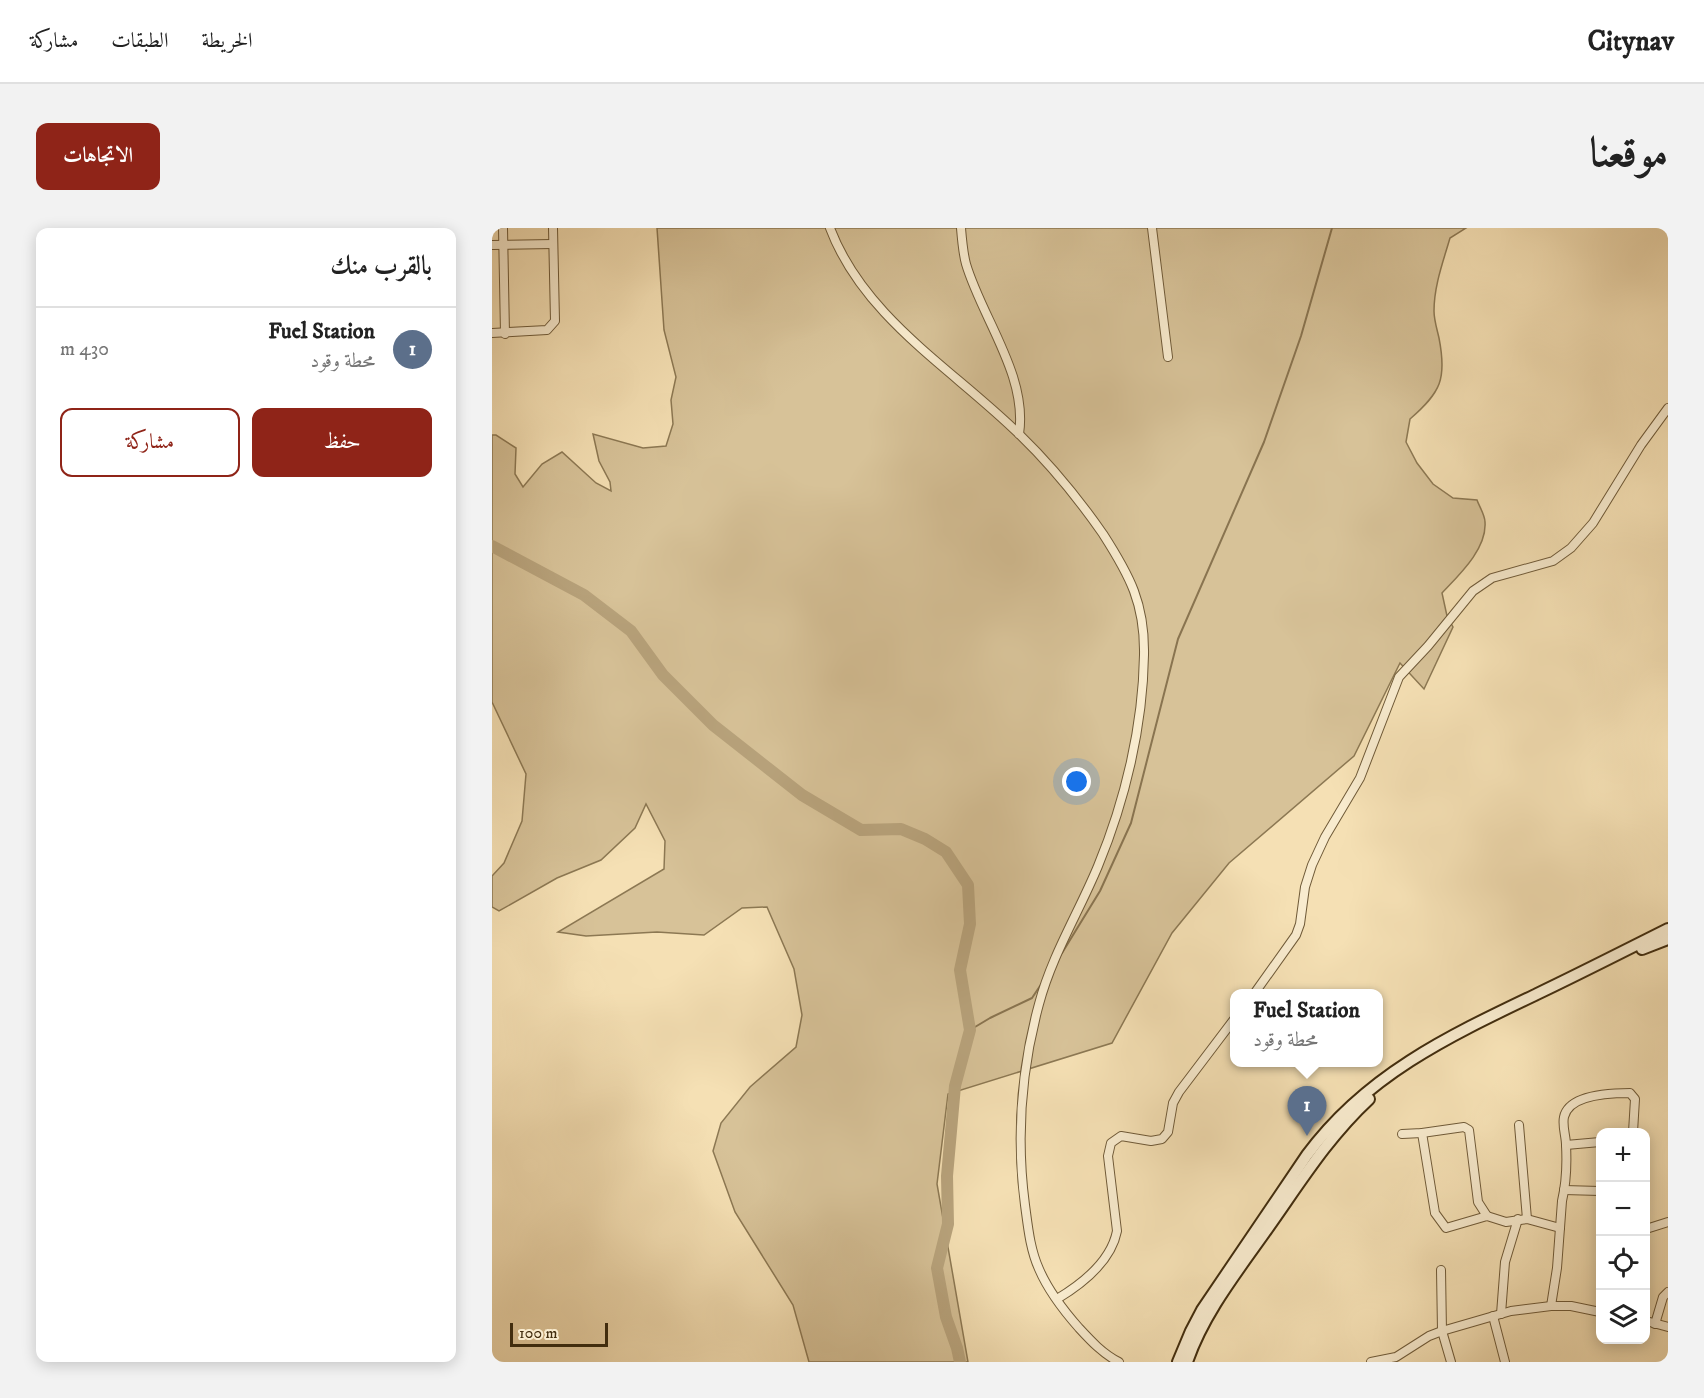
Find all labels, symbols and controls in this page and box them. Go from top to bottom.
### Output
text: Citynav [1587,24,1674,59]
text: مشاركة [30,28,78,54]
text: الطبقات [111,28,168,54]
text: الخريطة [201,28,253,54]
button: الاتجاهات [36,123,160,190]
text: موقعنا [1590,128,1668,180]
text: بالقرب منك [330,250,432,283]
text: Fuel Station [268,318,375,345]
text: 430 m [60,337,109,362]
text: 1 [409,337,416,362]
text: محطة وقود [310,349,375,374]
button: مشاركة [60,408,240,477]
button: حفظ [252,408,432,477]
your location [1062,767,1091,796]
popup [1230,989,1383,1067]
text: Fuel Station [1253,997,1360,1024]
text: محطة وقود [1253,1028,1318,1053]
pin: 1 [1288,1086,1326,1136]
map controls [1596,1128,1650,1344]
button: + [1596,1128,1650,1182]
button: − [1596,1182,1650,1236]
button: locate [1596,1236,1650,1290]
button: layers [1596,1290,1650,1344]
scale bar [510,1320,608,1348]
text: 100 m [519,1323,558,1343]

